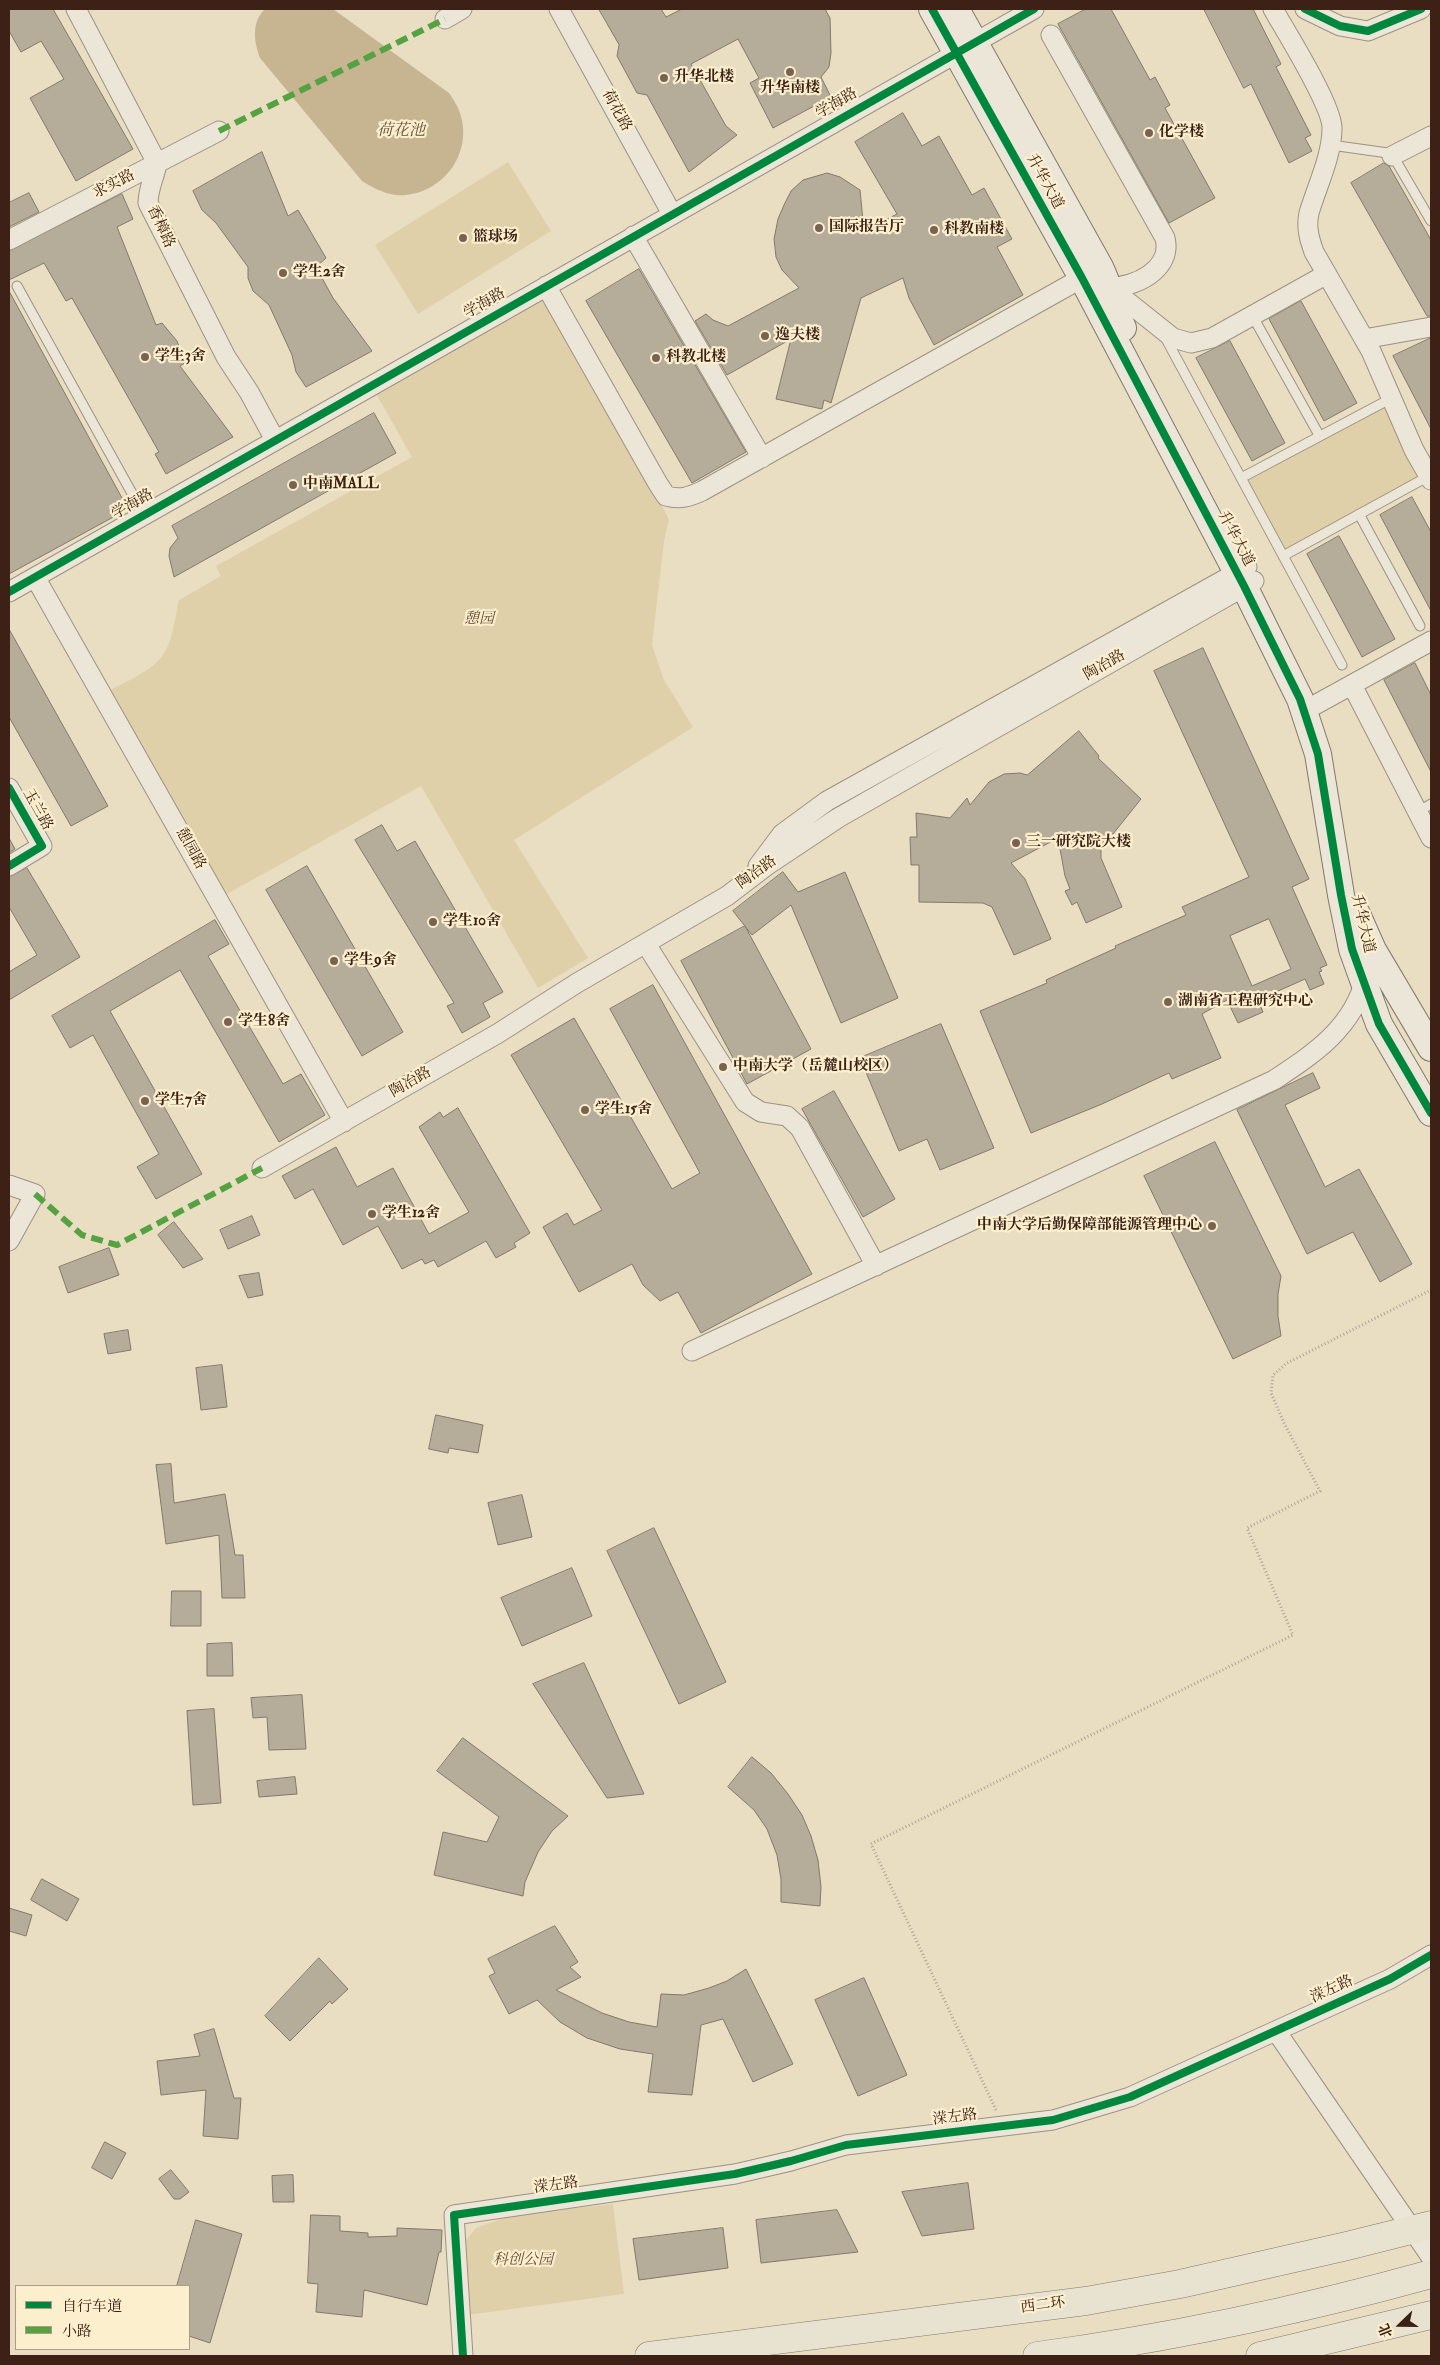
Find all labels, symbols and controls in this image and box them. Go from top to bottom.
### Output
marker: 升华南楼 [784,66,796,78]
place label: 升华北楼 [674,69,734,87]
marker: 升华北楼 [658,72,670,84]
place label: 升华南楼 [760,80,820,98]
street label: 学海路 [813,85,861,123]
street label: 荷花路 [597,87,635,135]
water label: 荷花池 [377,122,425,142]
place label: 化学楼 [1159,124,1204,142]
marker: 化学楼 [1143,127,1155,139]
street label: 升华大道 [1022,151,1066,213]
street label: 求实路 [90,167,138,203]
street label: 香樟路 [142,203,178,251]
place label: 国际报告厅 [829,219,904,237]
place label: 科教南楼 [944,221,1004,239]
marker: 国际报告厅 [813,222,825,234]
marker: 科教南楼 [928,224,940,236]
place label: 篮球场 [473,229,518,247]
marker: 篮球场 [457,232,469,244]
place label: 学生2舍 [293,264,346,282]
marker: 学生2舍 [277,267,289,279]
street label: 学海路 [461,285,509,323]
place label: 逸夫楼 [775,327,820,345]
marker: 逸夫楼 [759,330,771,342]
place label: 学生3舍 [155,348,206,366]
place label: 科教北楼 [666,349,726,367]
marker: 学生3舍 [139,351,151,363]
marker: 科教北楼 [650,352,662,364]
place label: 中南MALL [303,476,379,494]
marker: 中南MALL [287,479,299,491]
street label: 学海路 [109,486,157,524]
street label: 升华大道 [1213,508,1257,570]
park label: 憩园 [464,611,494,629]
street label: 陶冶路 [1081,647,1129,685]
street label: 玉兰路 [18,786,56,834]
street label: 憩园路 [171,825,209,873]
place label: 三一研究院大楼 [1026,834,1131,852]
marker: 三一研究院大楼 [1010,837,1022,849]
street label: 陶冶路 [734,852,780,894]
street label: 升华大道 [1346,893,1378,955]
place label: 学生10舍 [443,913,501,931]
marker: 学生10舍 [427,916,439,928]
place label: 学生9舍 [344,952,397,970]
marker: 学生9舍 [328,955,340,967]
place label: 湖南省工程研究中心 [1178,993,1313,1011]
marker: 湖南省工程研究中心 [1162,996,1174,1008]
place label: 学生8舍 [238,1013,290,1031]
marker: 学生8舍 [222,1016,234,1028]
place label: 中南大学（岳麓山校区） [733,1058,898,1076]
marker: 中南大学（岳麓山校区） [717,1061,729,1073]
street label: 陶冶路 [387,1064,435,1102]
place label: 学生7舍 [155,1092,207,1110]
marker: 学生7舍 [139,1095,151,1107]
place label: 学生15舍 [595,1101,652,1119]
marker: 学生15舍 [579,1104,591,1116]
place label: 学生12舍 [382,1205,440,1223]
marker: 学生12舍 [366,1208,378,1220]
place label: 中南大学后勤保障部能源管理中心 [977,1217,1202,1235]
marker: 中南大学后勤保障部能源管理中心 [1206,1220,1218,1232]
street label: 溁左路 [1308,1972,1356,2008]
street label: 溁左路 [932,2106,978,2130]
street label: 溁左路 [532,2174,580,2198]
park label: 科创公园 [493,2252,553,2270]
legend [15,2285,190,2350]
street label: 西二环 [1020,2294,1066,2318]
text: 自行车道 [62,2297,122,2316]
north arrow [1375,2300,1425,2350]
text: 北 [1375,2321,1396,2340]
text: 小路 [62,2322,92,2341]

